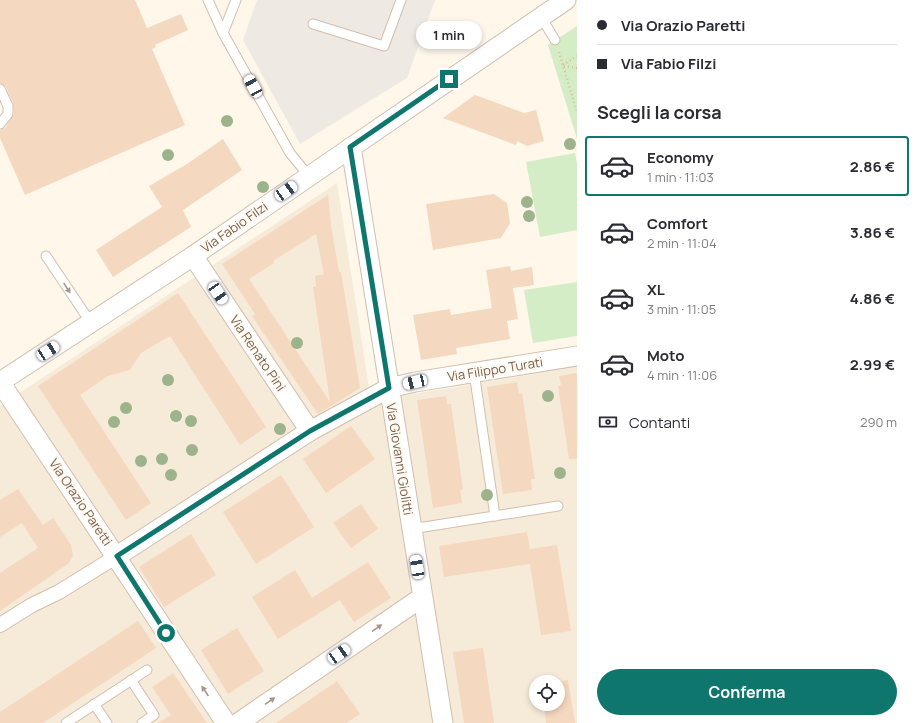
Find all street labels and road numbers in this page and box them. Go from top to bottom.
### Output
street label: Via Fabio Filzi [197,197,271,257]
street label: Via Renato Pini [226,312,290,394]
street label: Via Filippo Turati [446,353,544,385]
street label: Via Giovanni Giolitti [382,402,418,516]
street label: Via Orazio Paretti [45,455,117,549]

